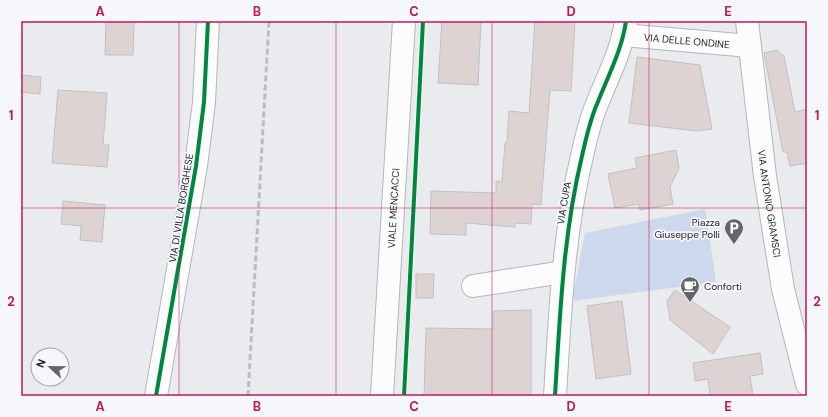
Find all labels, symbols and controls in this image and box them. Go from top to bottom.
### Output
text: A [95,3,105,20]
text: B [253,3,261,20]
text: C [409,3,419,20]
text: D [566,3,576,20]
text: E [724,3,732,20]
street label: VIA DELLE ONDINE [643,30,731,51]
text: 1 [9,107,13,124]
text: 1 [815,107,819,124]
street label: VIA ANTONIO GRAMSCI [756,149,784,258]
street label: VIA DI VILLA BORGHESE [166,152,196,263]
street label: VIALE MENCACCI [384,168,402,249]
street label: VIA CUPA [554,180,574,226]
place label: Piazza Giuseppe Polli [654,216,720,241]
parking icon: Piazza Giuseppe Polli [723,217,745,245]
cafe icon: Conforti [679,275,701,303]
place label: Conforti [704,280,742,293]
text: 2 [7,293,15,310]
text: 2 [813,293,821,310]
north arrow [30,347,70,387]
text: N [33,357,49,370]
text: A [95,398,105,415]
text: B [253,398,261,415]
text: C [409,398,419,415]
text: D [566,398,576,415]
text: E [724,398,732,415]

